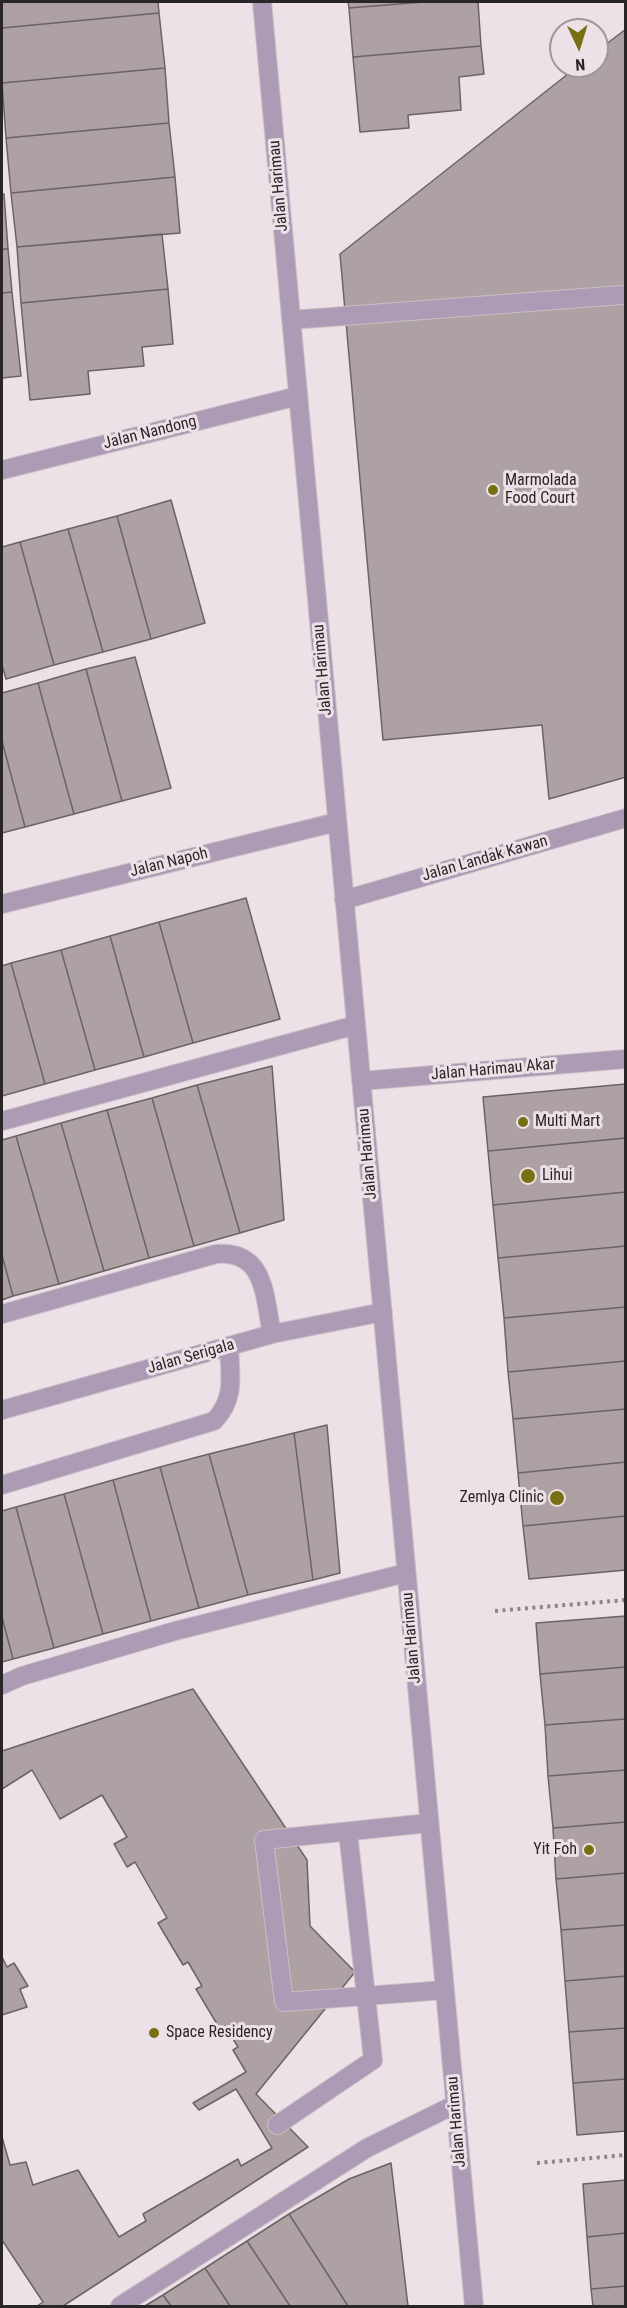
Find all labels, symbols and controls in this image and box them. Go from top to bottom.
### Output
north arrow [549,18,609,78]
text: N [575,55,586,74]
street label: Jalan Harimau [265,139,293,233]
street label: Jalan Nandong [102,412,198,454]
place label: Marmolada Food Court [505,471,577,509]
marker: Marmolada Food Court [486,483,500,497]
street label: Jalan Harimau [309,623,337,717]
street label: Jalan Landak Kawan [420,832,550,886]
street label: Jalan Napoh [128,844,210,882]
street label: Jalan Harimau Akar [430,1055,556,1085]
street label: Jalan Harimau [354,1107,382,1201]
place label: Multi Mart [535,1112,600,1132]
marker: Multi Mart [516,1115,530,1129]
place label: Lihui [542,1166,572,1186]
marker: Lihui [519,1167,537,1185]
street label: Jalan Serigala [145,1335,237,1379]
place label: Zemlya Clinic [459,1488,544,1508]
marker: Zemlya Clinic [548,1489,566,1507]
street label: Jalan Harimau [398,1591,426,1685]
place label: Yit Foh [533,1840,577,1860]
marker: Yit Foh [582,1843,596,1857]
place label: Space Residency [166,2023,273,2043]
marker: Space Residency [147,2026,161,2040]
street label: Jalan Harimau [443,2075,471,2169]

